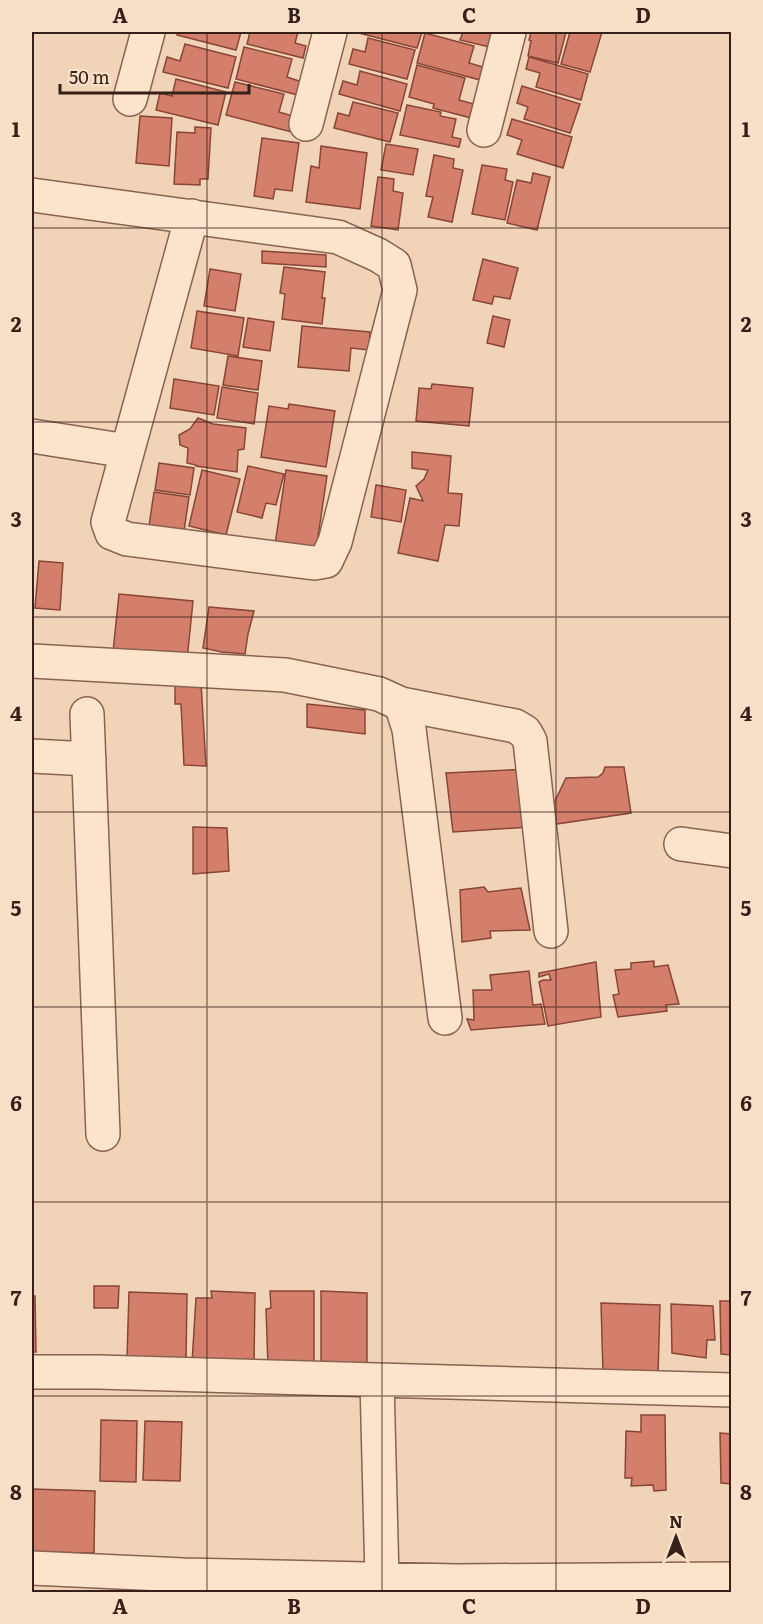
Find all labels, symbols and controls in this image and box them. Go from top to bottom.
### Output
text: A [112,0,128,29]
text: B [287,0,301,29]
text: C [462,0,476,29]
text: D [635,0,651,29]
scale bar [60,57,249,95]
text: 50 m [69,63,110,90]
text: 1 [12,113,20,143]
text: 1 [742,113,750,143]
text: 2 [11,308,22,338]
text: 2 [741,308,752,338]
text: 3 [10,503,22,533]
text: 3 [740,503,752,533]
text: 4 [10,697,22,727]
text: 4 [740,697,752,727]
text: 5 [11,892,22,922]
text: 5 [741,892,752,922]
text: 6 [10,1087,22,1117]
text: 6 [740,1087,752,1117]
text: 7 [11,1282,22,1312]
text: 7 [741,1282,752,1312]
text: 8 [10,1476,22,1506]
text: 8 [740,1476,752,1506]
north arrow [646,1507,706,1567]
text: N [669,1509,683,1533]
text: A [112,1590,128,1620]
text: B [287,1590,301,1620]
text: C [462,1590,476,1620]
text: D [635,1590,651,1620]

